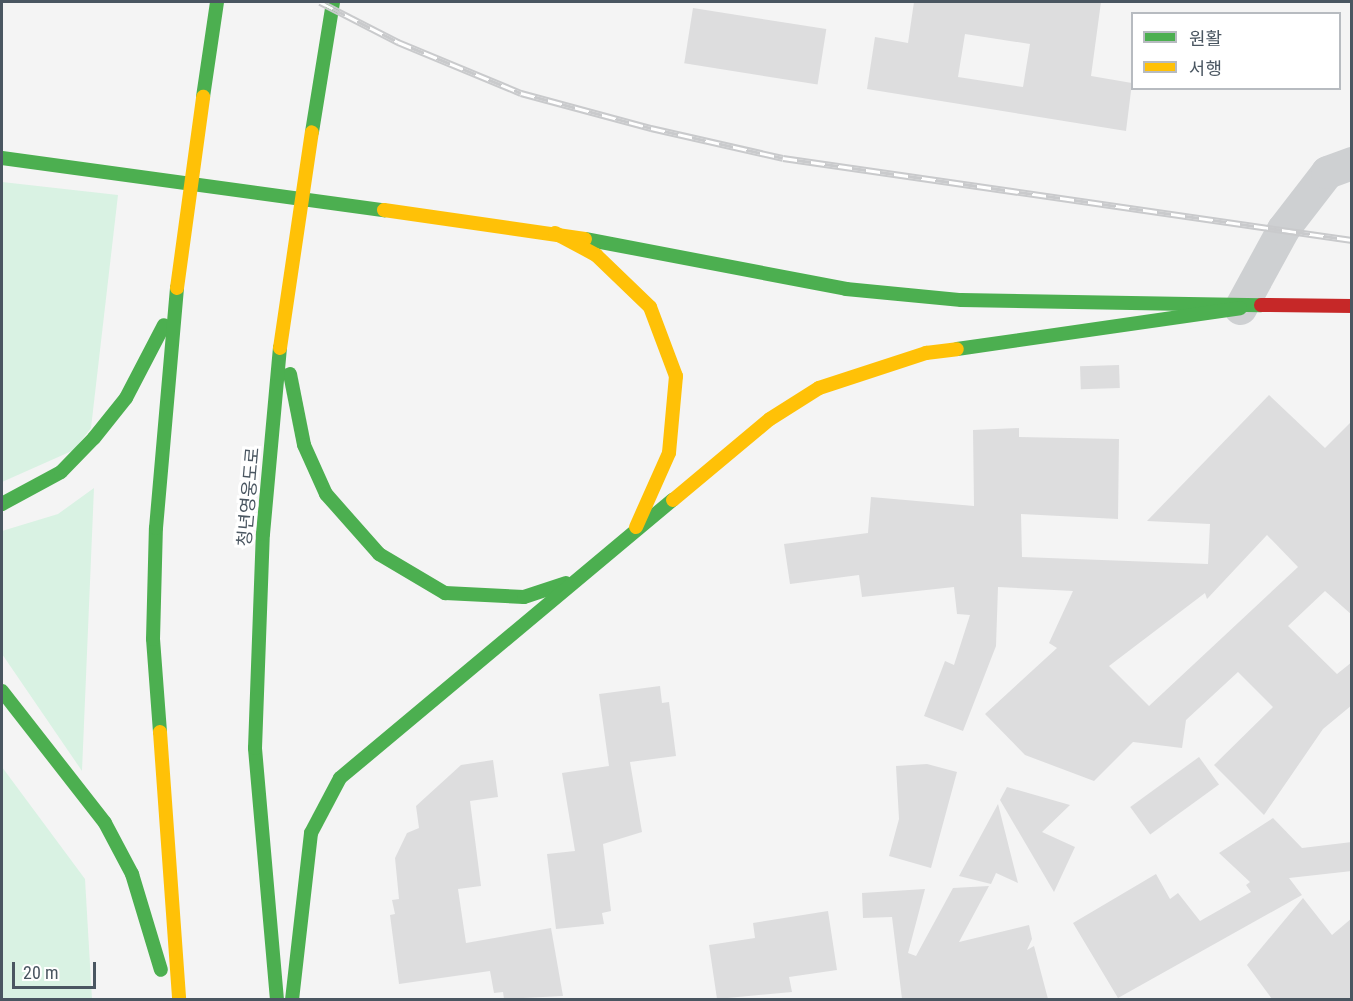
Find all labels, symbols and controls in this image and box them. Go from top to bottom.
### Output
legend [1131,12,1341,90]
text: 원활 [1189,28,1222,49]
text: 서행 [1189,58,1222,79]
street label: 청년영웅도로 [234,447,264,547]
scale bar [15,950,99,988]
text: 20 m [23,962,58,983]

